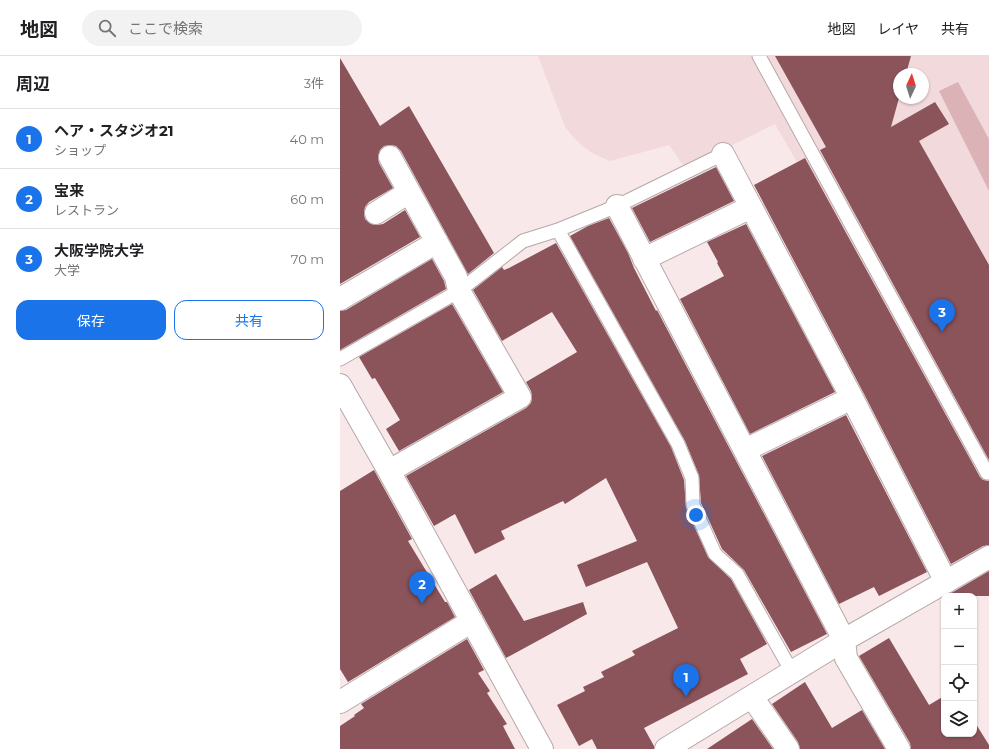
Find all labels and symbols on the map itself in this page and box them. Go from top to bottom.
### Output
north arrow [893,68,929,104]
pin: 3 [929,299,955,332]
your location [686,505,706,525]
pin: 2 [409,571,435,604]
pin: 1 [673,664,699,697]

